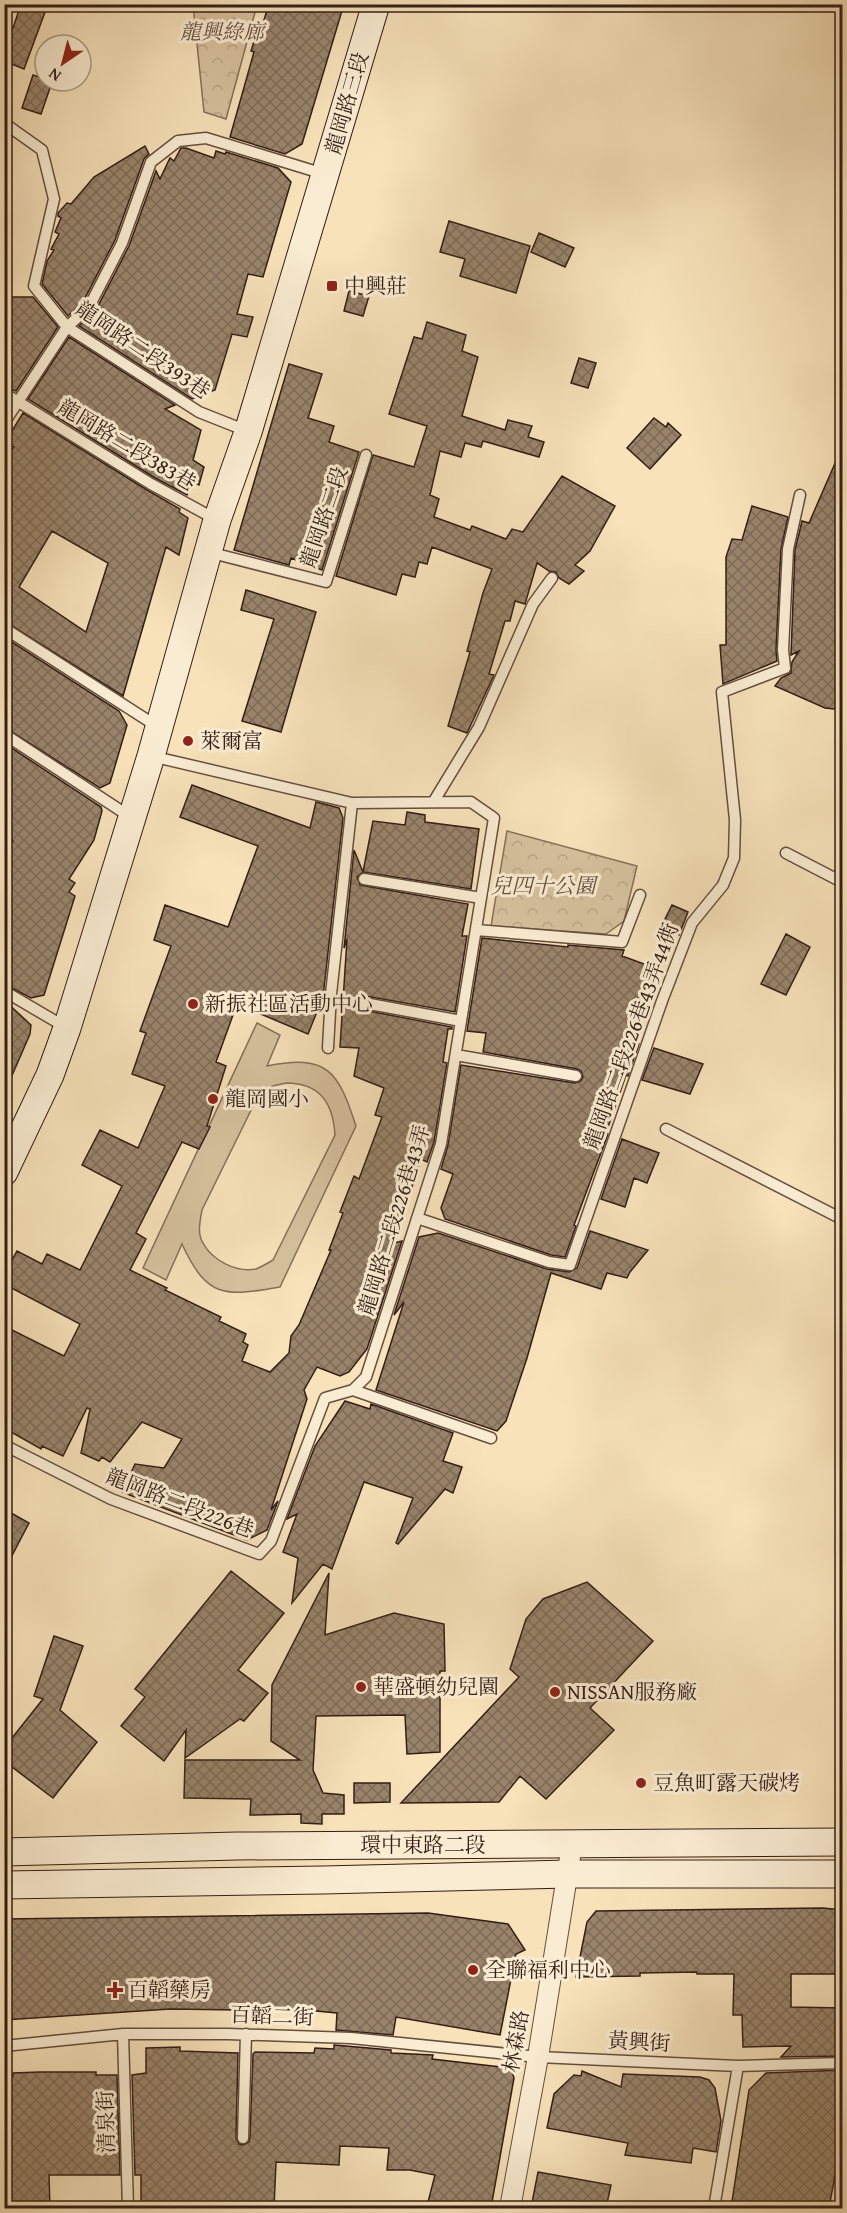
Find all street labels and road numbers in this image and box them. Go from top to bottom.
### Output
street label: 龍岡路三段 [317,48,376,158]
street label: 龍岡路二段393巷 [70,293,217,406]
street label: 龍岡路二段383巷 [52,391,202,498]
street label: 龍岡路二段 [292,462,355,572]
street label: 龍岡路二段226巷43弄44衖 [575,918,686,1153]
street label: 龍岡路二段226巷43弄 [350,1121,437,1319]
street label: 龍岡路二段226巷 [102,1460,259,1545]
street label: 環中東路二段 [360,1829,486,1860]
street label: 百韜二街 [230,1999,315,2032]
street label: 林森路 [495,2007,536,2075]
street label: 黃興街 [607,2024,671,2059]
street label: 清泉街 [89,2090,122,2154]

